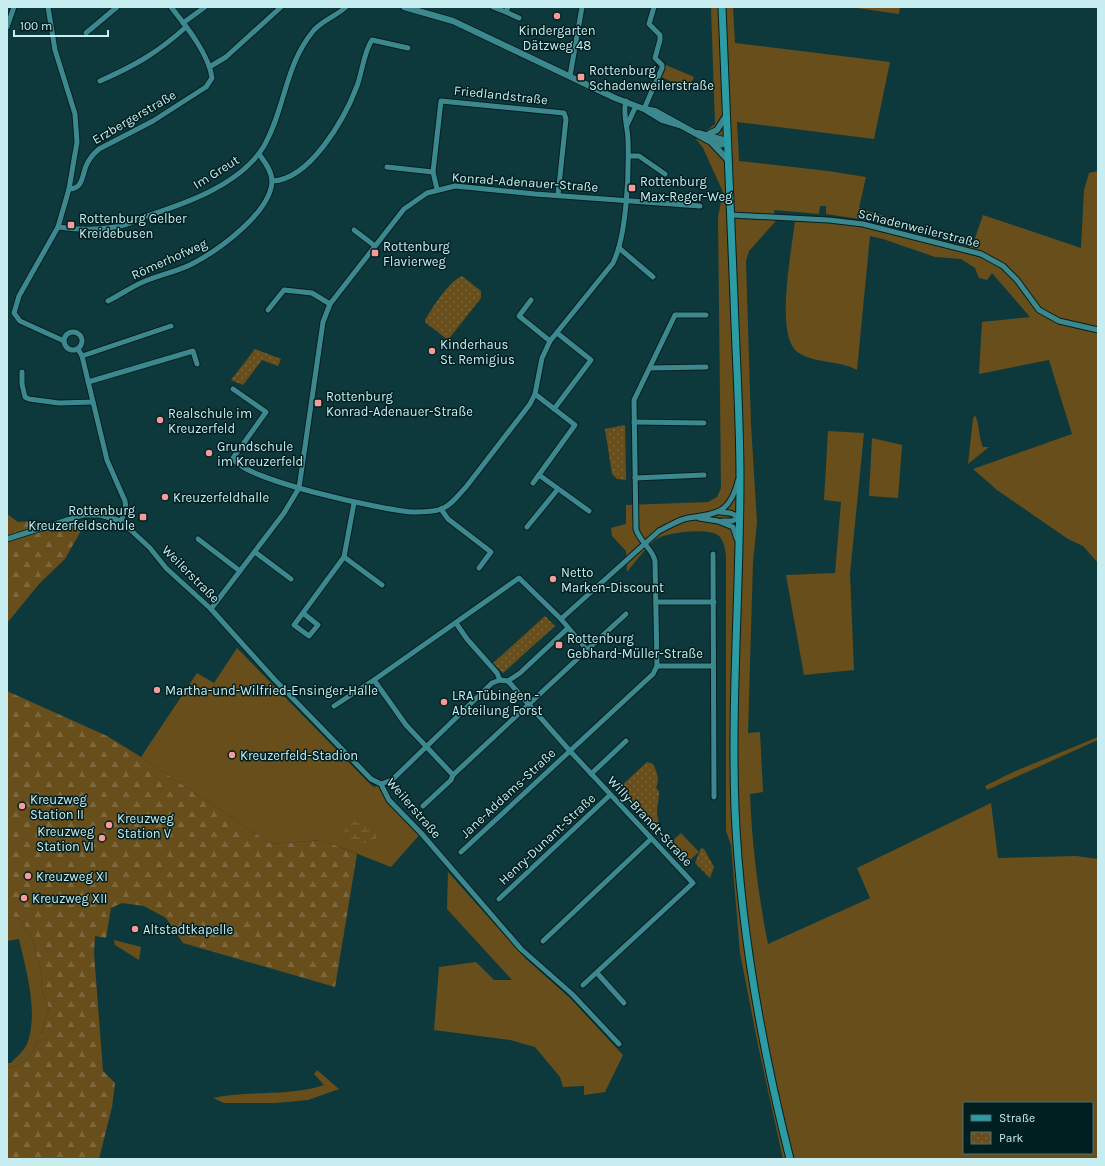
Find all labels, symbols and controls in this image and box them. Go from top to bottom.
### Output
marker: Kindergarten Dätzweg 48 [552,11,562,21]
scale bar [14,12,108,38]
text: 100 m [20,19,52,33]
place label: Kindergarten Dätzweg 48 [518,23,596,53]
place label: Rottenburg Schadenweilerstraße [589,63,714,93]
marker: Rottenburg Schadenweilerstraße [576,72,586,82]
street label: Friedlandstraße [453,83,549,107]
street label: Erzbergerstraße [90,87,179,147]
street label: Im Greut [190,152,242,192]
street label: Konrad-Adenauer-Straße [451,169,599,195]
place label: Rottenburg Max-Reger-Weg [640,174,733,204]
marker: Rottenburg Max-Reger-Weg [627,183,637,193]
street label: Schadenweilerstraße [857,206,982,250]
place label: Rottenburg Gelber Kreidebusen [79,211,187,241]
marker: Rottenburg Gelber Kreidebusen [66,220,76,230]
street label: Römerhofweg [129,235,210,282]
place label: Rottenburg Flavierweg [383,239,450,269]
marker: Rottenburg Flavierweg [370,248,380,258]
place label: Kinderhaus St. Remigius [440,337,515,367]
marker: Kinderhaus St. Remigius [427,346,437,356]
place label: Rottenburg Konrad-Adenauer-Straße [326,389,473,419]
marker: Rottenburg Konrad-Adenauer-Straße [313,398,323,408]
place label: Realschule im Kreuzerfeld [168,406,252,436]
marker: Realschule im Kreuzerfeld [155,415,165,425]
place label: Grundschule im Kreuzerfeld [217,439,303,469]
marker: Grundschule im Kreuzerfeld [204,448,214,458]
place label: Kreuzerfeldhalle [173,490,269,505]
marker: Kreuzerfeldhalle [160,492,170,502]
place label: Rottenburg Kreuzerfeldschule [28,503,136,533]
marker: Rottenburg Kreuzerfeldschule [138,512,148,522]
street label: Weilerstraße [159,542,223,606]
place label: Netto Marken-Discount [561,565,664,595]
marker: Netto Marken-Discount [548,574,558,584]
place label: Rottenburg Gebhard-Müller-Straße [567,631,703,661]
marker: Rottenburg Gebhard-Müller-Straße [554,640,564,650]
place label: Martha-und-Wilfried-Ensinger-Halle [165,683,378,698]
marker: Martha-und-Wilfried-Ensinger-Halle [152,685,162,695]
place label: LRA Tübingen - Abteilung Forst [452,688,542,718]
marker: LRA Tübingen - Abteilung Forst [439,697,449,707]
street label: Jane-Addams-Straße [457,745,559,841]
place label: Kreuzerfeld-Stadion [240,748,358,763]
marker: Kreuzerfeld-Stadion [227,750,237,760]
street label: Willy-Brandt-Straße [604,773,696,869]
street label: Weilerstraße [384,775,444,841]
street label: Henry-Dunant-Straße [496,790,599,888]
place label: Kreuzweg Station II [30,792,87,822]
marker: Kreuzweg Station II [17,801,27,811]
place label: Kreuzweg Station V [117,811,174,841]
marker: Kreuzweg Station V [104,820,114,830]
place label: Kreuzweg Station VI [36,824,95,854]
marker: Kreuzweg Station VI [97,833,107,843]
place label: Kreuzweg XI [36,869,108,884]
marker: Kreuzweg XI [23,871,33,881]
place label: Kreuzweg XII [32,891,107,906]
marker: Kreuzweg XII [19,893,29,903]
place label: Altstadtkapelle [143,922,233,937]
marker: Altstadtkapelle [130,924,140,934]
legend [963,1102,1093,1154]
text: Straße [999,1111,1035,1125]
text: Park [999,1131,1024,1145]

